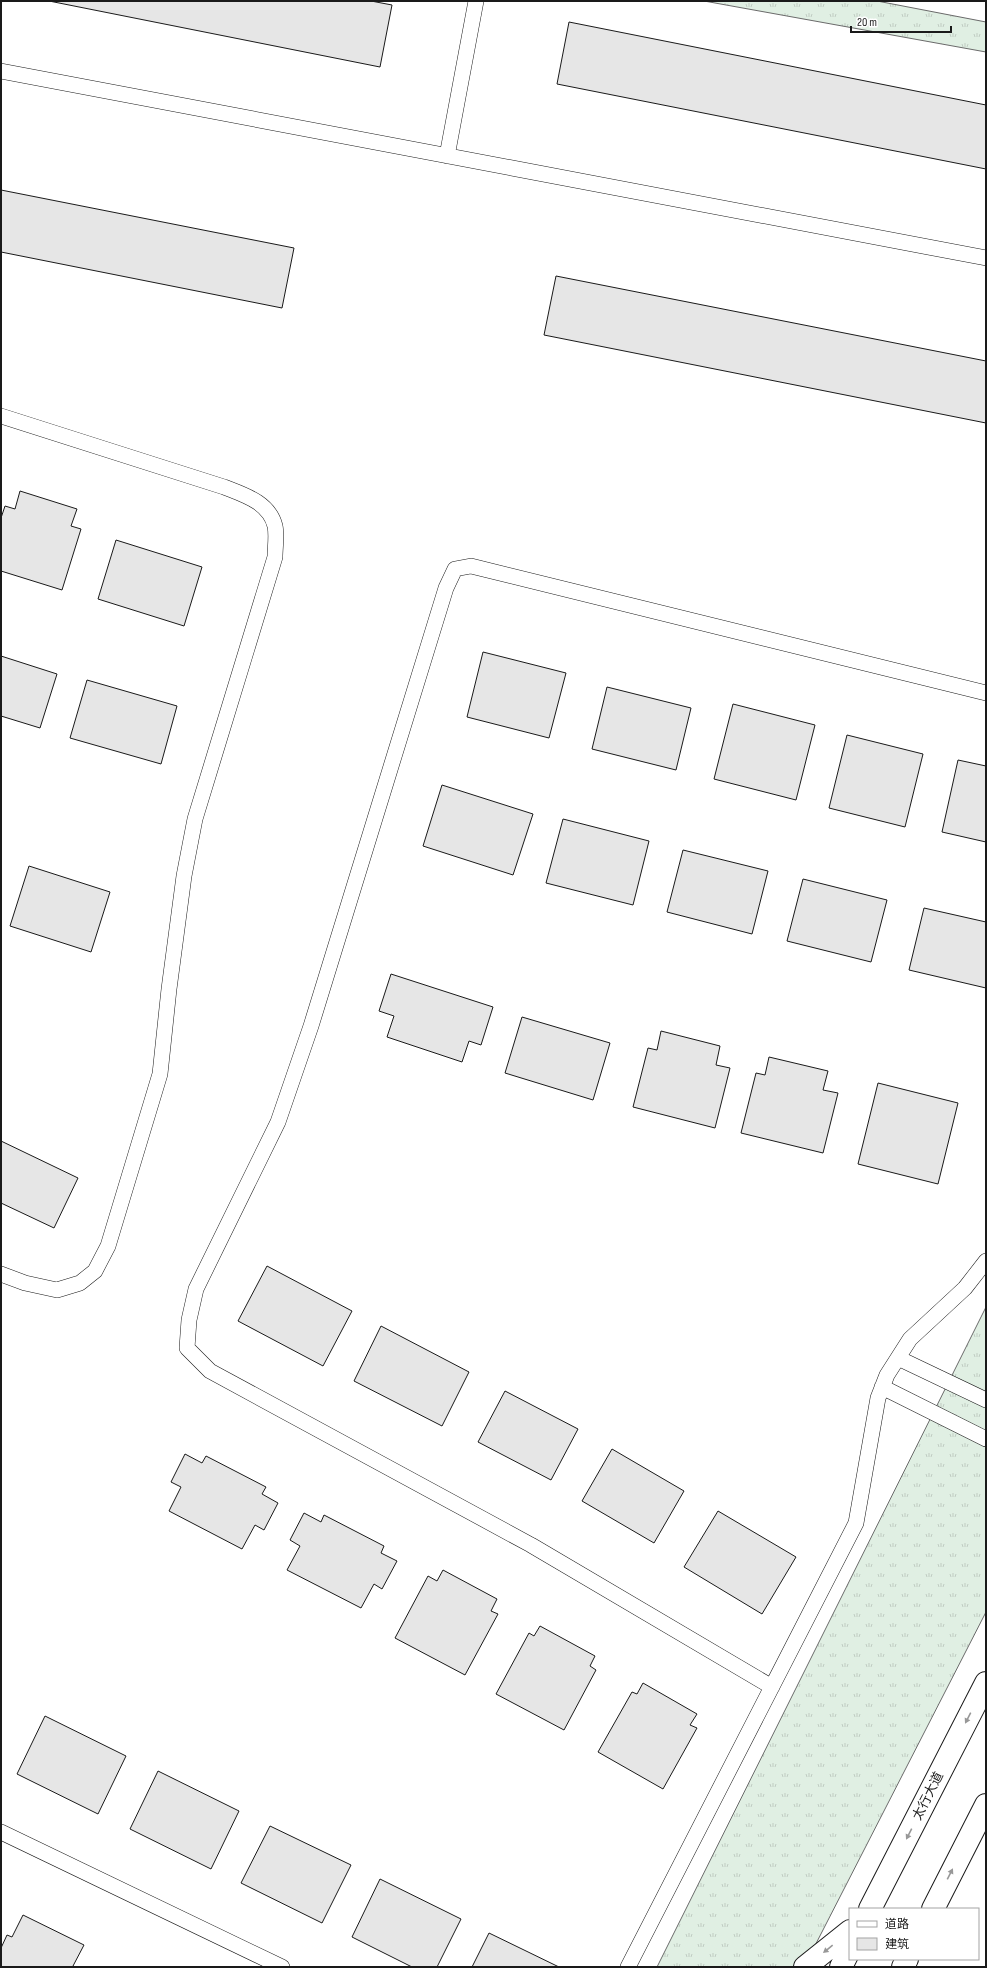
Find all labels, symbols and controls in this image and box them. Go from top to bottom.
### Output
scale bar [851,8,951,34]
text: 20 m [857,15,877,30]
one-way arrow [965,1712,971,1724]
street label: 太行大道 [909,1769,947,1823]
one-way arrow [906,1828,912,1839]
one-way arrow [947,1869,954,1880]
legend [849,1908,979,1960]
text: 道路 [885,1917,909,1932]
text: 建筑 [885,1937,909,1952]
one-way arrow [822,1944,833,1953]

